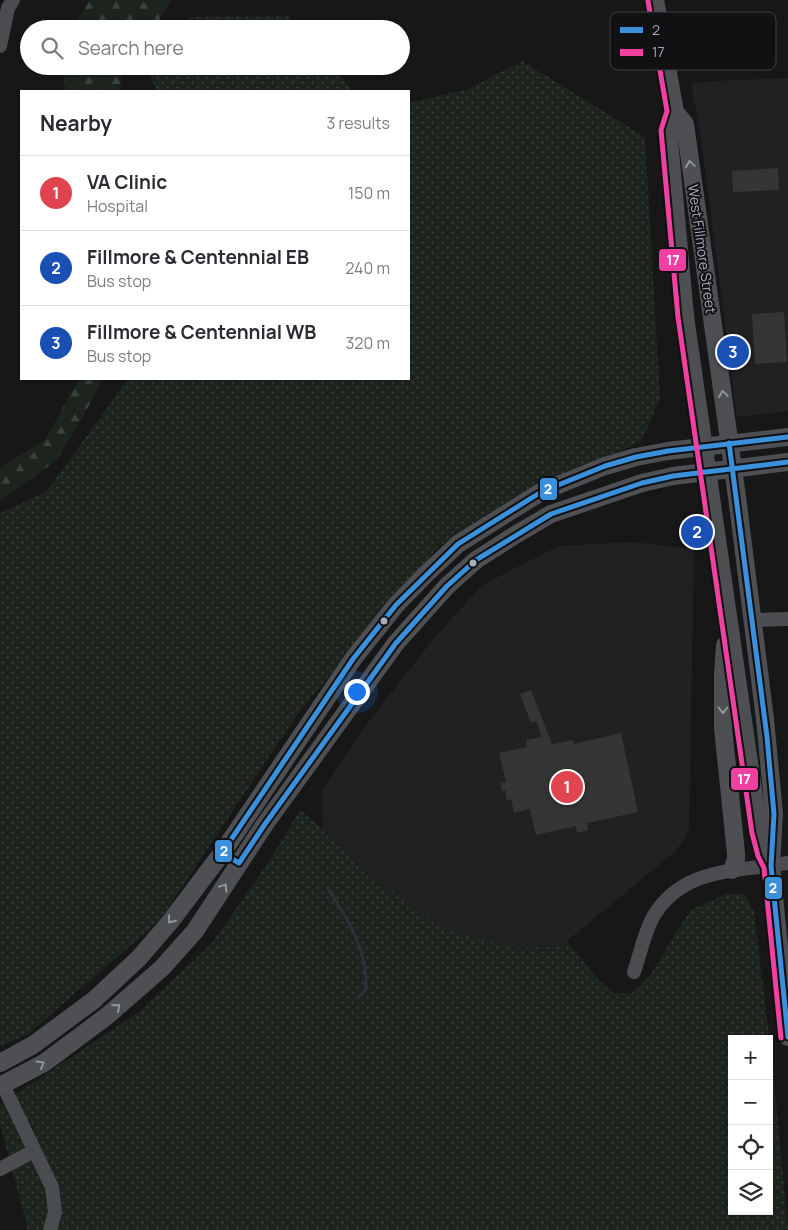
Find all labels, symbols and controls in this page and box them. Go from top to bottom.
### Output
legend [610,12,776,70]
search box [20,20,410,75]
text: 2 [652,20,660,39]
icon: search [38,34,66,62]
text: Search here [78,35,184,61]
text: 17 [652,42,665,61]
text: Nearby [40,109,112,137]
text: 3 results [327,112,390,134]
one-way arrow [685,160,696,168]
text: VA Clinic [87,169,167,195]
text: 1 [52,182,60,204]
text: 150 m [348,182,390,204]
street label: West Fillmore Street [684,183,721,315]
text: Hospital [87,195,148,217]
text: Fillmore & Centennial EB [87,244,309,270]
line badge: 17 [658,248,687,272]
text: 17 [666,250,680,269]
text: 2 [51,257,61,279]
text: 240 m [345,257,390,279]
text: Bus stop [87,270,151,292]
text: Fillmore & Centennial WB [87,319,316,345]
text: 3 [51,332,61,354]
text: 320 m [346,332,390,354]
pin: 3 [717,333,749,371]
text: Bus stop [87,345,151,367]
one-way arrow [718,390,728,399]
line badge: 2 [539,477,558,501]
text: 2 [544,479,552,498]
pin: 2 [681,513,713,551]
unlabelled marker [468,558,478,568]
unlabelled marker [379,616,389,626]
your location [344,679,370,705]
one-way arrow [718,707,728,715]
line badge: 17 [730,767,759,791]
pin: 1 [551,768,583,806]
text: 17 [737,769,751,788]
line badge: 2 [214,839,233,863]
text: 2 [220,841,228,860]
line badge: 2 [764,876,783,900]
text: 2 [769,878,777,897]
one-way arrow [218,883,227,892]
one-way arrow [169,914,177,923]
one-way arrow [111,1005,120,1013]
map controls [728,1035,773,1215]
button: + [728,1035,773,1080]
one-way arrow [35,1061,44,1071]
button: − [728,1080,773,1125]
button: locate [728,1125,773,1170]
button: layers [728,1170,773,1215]

